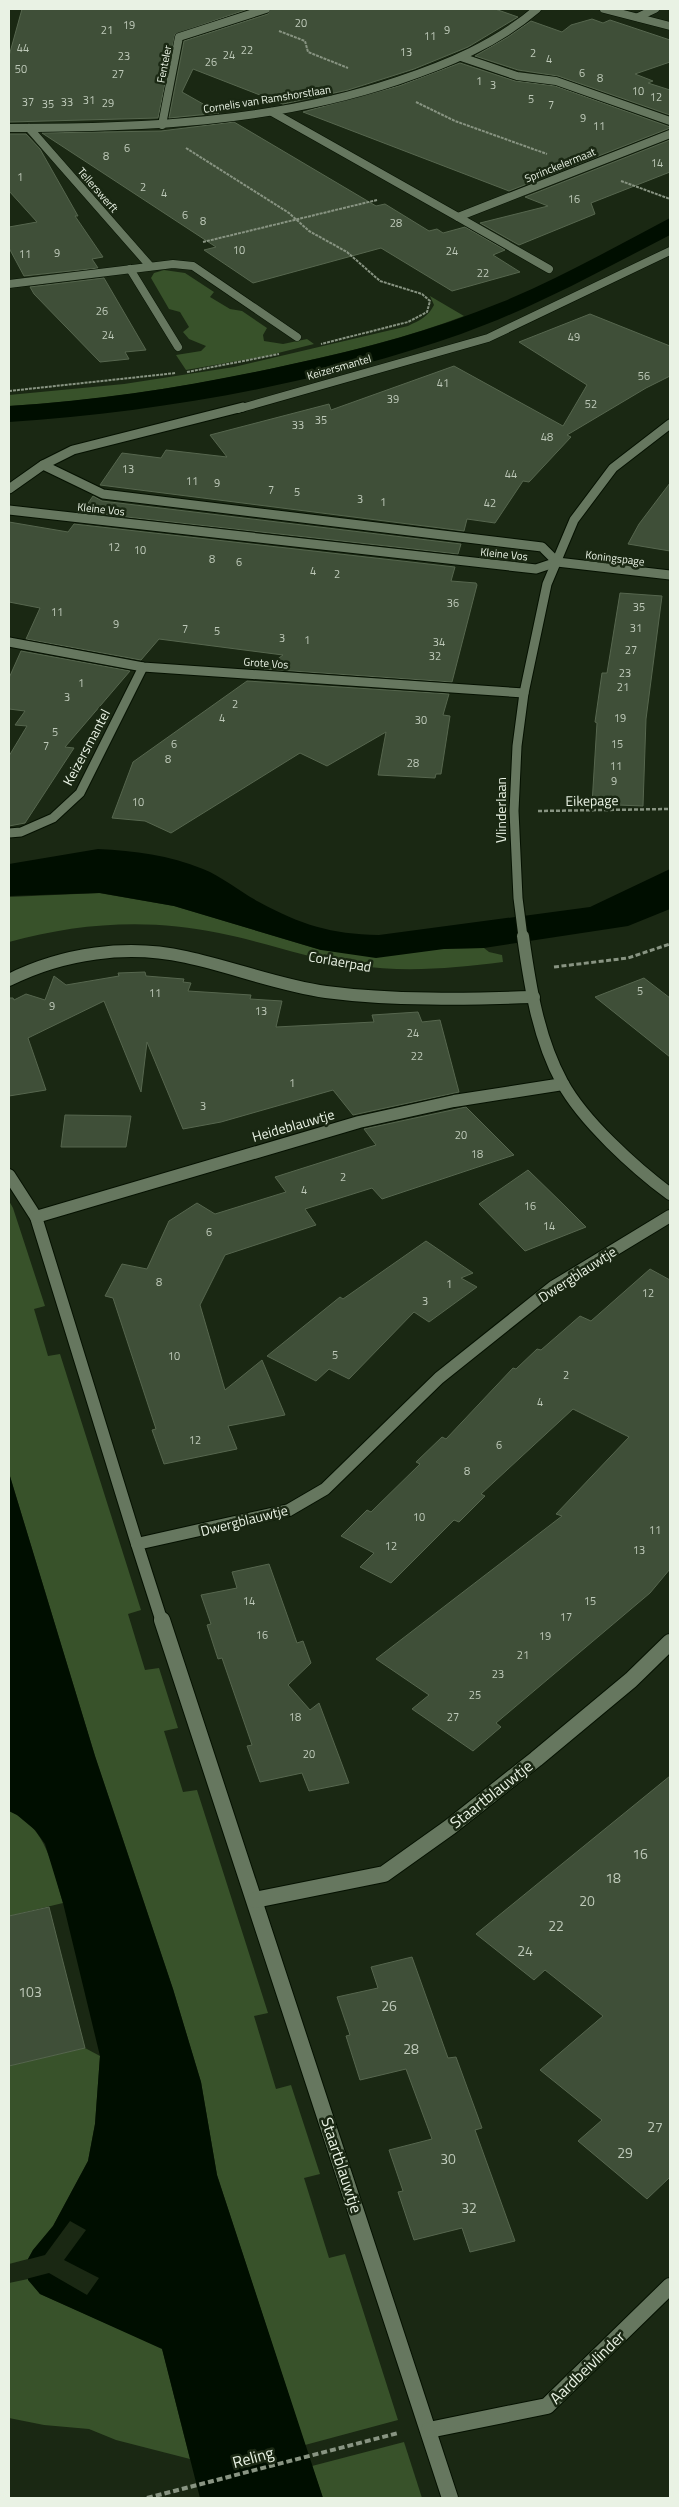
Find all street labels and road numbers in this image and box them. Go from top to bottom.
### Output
street label: Fenteler [152,43,176,84]
street label: Cornelis van Ramshorstlaan [202,81,332,117]
street label: Sprinckelermaat [522,143,598,187]
street label: Tellerswerft [74,164,122,216]
street label: Keizersmantel [305,350,373,384]
street label: Kleine Vos [76,499,126,519]
street label: Kleine Vos [479,544,529,564]
street label: Koningspage [585,546,646,570]
street label: Grote Vos [243,653,289,673]
street label: Keizersmantel [57,705,115,789]
street label: Vlinderlaan [490,777,511,843]
street label: Eikepage [565,789,619,811]
street label: Corlaerpad [307,945,373,977]
street label: Heideblauwtje [249,1103,337,1147]
street label: Dwergblauwtje [534,1241,620,1307]
street label: Dwergblauwtje [198,1499,290,1541]
street label: Staartblauwtje [444,1754,538,1834]
street label: Staartblauwtje [315,2114,369,2216]
street label: Aardbeivlinder [544,2324,631,2409]
street label: Reling [230,2440,276,2474]

